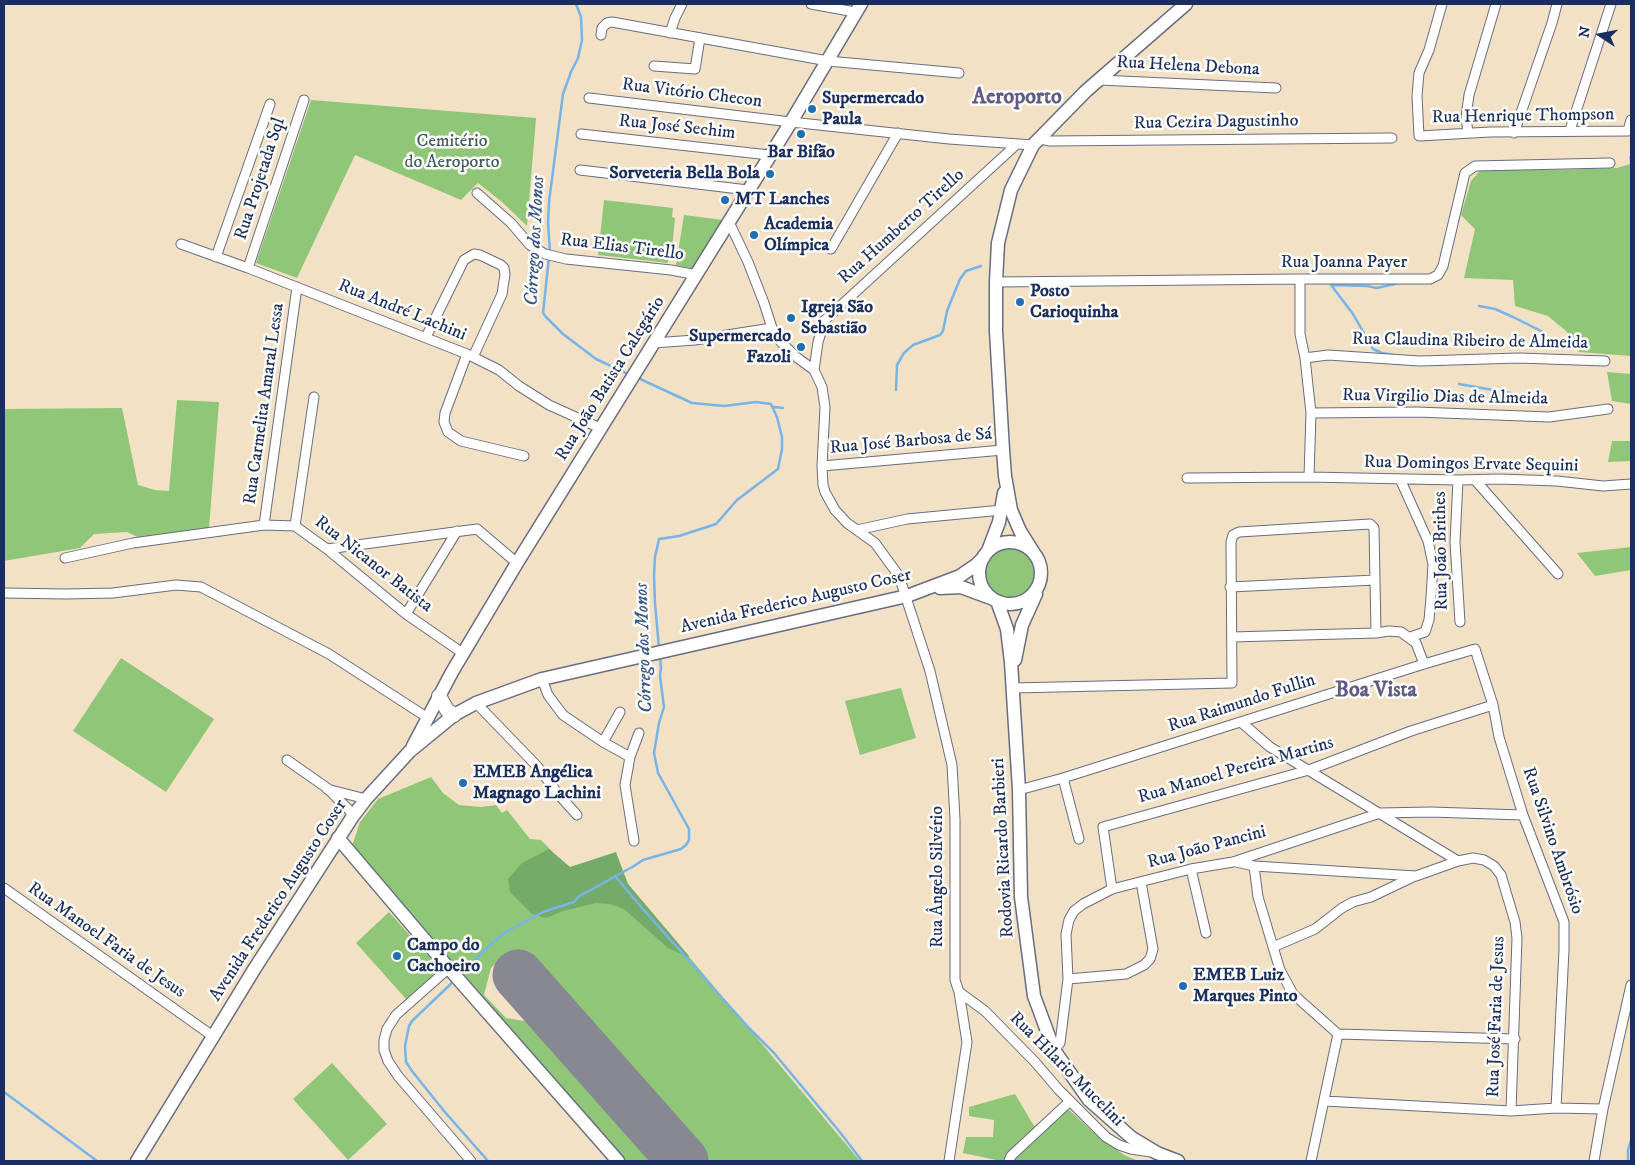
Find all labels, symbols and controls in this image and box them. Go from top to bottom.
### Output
north arrow [1575,10,1625,60]
text: N [1575,25,1595,39]
street label: Rua Helena Debona [1116,52,1260,82]
street label: Rua Vitório Checon [621,75,763,113]
district label: Aeroporto [972,85,1062,111]
place label: Supermercado Paula [822,88,924,130]
marker: Supermercado Paula [806,103,818,115]
street label: Rua Henrique Thompson [1432,105,1614,129]
street label: Rua José Sechim [618,111,736,145]
street label: Rua Cezira Dagustinho [1133,111,1299,135]
street label: Rua Projetada Sql [231,115,291,243]
marker: Bar Bifão [795,128,807,140]
park label: Cemitério do Aeroporto [405,131,499,173]
place label: Bar Bifão [767,142,835,164]
place label: Sorveteria Bella Bola [609,163,760,185]
street label: Rua Humberto Tirello [835,165,969,289]
marker: Sorveteria Bella Bola [764,168,776,180]
water label: Córrego dos Monos [521,175,551,307]
place label: MT Lanches [735,189,830,211]
marker: MT Lanches [719,194,731,206]
place label: Academia Olímpica [764,214,833,256]
marker: Academia Olímpica [748,229,760,241]
street label: Rua Elias Tirello [559,230,685,266]
street label: Rua Joanna Payer [1281,252,1407,274]
street label: Rua André Lachini [335,275,469,347]
place label: Posto Carioquinha [1030,281,1118,324]
street label: Rua João Batista Calegário [552,293,670,465]
marker: Posto Carioquinha [1014,296,1026,308]
place label: Igreja São Sebastião [801,297,873,340]
street label: Rua Carmelita Amaral Lessa [240,302,290,506]
marker: Igreja São Sebastião [785,312,797,324]
place label: Supermercado Fazoli [689,326,791,368]
street label: Rua Claudina Ribeiro de Almeida [1352,329,1588,355]
marker: Supermercado Fazoli [795,341,807,353]
street label: Rua Virgilio Dias de Almeida [1342,385,1548,411]
street label: Rua José Barbosa de Sá [829,424,993,460]
street label: Rua Domingos Ervate Sequini [1363,452,1579,478]
street label: Rua João Brithes [1430,491,1454,611]
street label: Rua Nicanor Batista [310,512,436,618]
street label: Avenida Frederico Augusto Coser [678,565,914,639]
water label: Córrego dos Monos [631,583,659,713]
street label: Rua Raimundo Fullin [1166,670,1318,738]
district label: Boa Vista [1335,678,1417,704]
street label: Rua Manoel Pereira Martins [1136,733,1336,809]
street label: Rodovia Ricardo Barbieri [988,757,1020,939]
place label: EMEB Angélica Magnago Lachini [473,762,601,804]
street label: Rua Silvino Ambrósio [1517,765,1587,917]
marker: EMEB Angélica Magnago Lachini [457,777,469,789]
street label: Avenida Frederico Augusto Coser [206,796,352,1006]
street label: Rua Ângelo Silvério [927,806,949,948]
street label: Rua João Pancini [1145,822,1269,874]
street label: Rua Manoel Faria de Jesus [23,878,189,1004]
place label: Campo do Cachoeiro [407,935,480,978]
street label: Rua José Faria de Jesus [1483,936,1511,1098]
marker: Campo do Cachoeiro [391,950,403,962]
place label: EMEB Luiz Marques Pinto [1193,965,1298,1008]
marker: EMEB Luiz Marques Pinto [1177,980,1189,992]
street label: Rua Hilario Mucelini [1004,1008,1128,1132]

